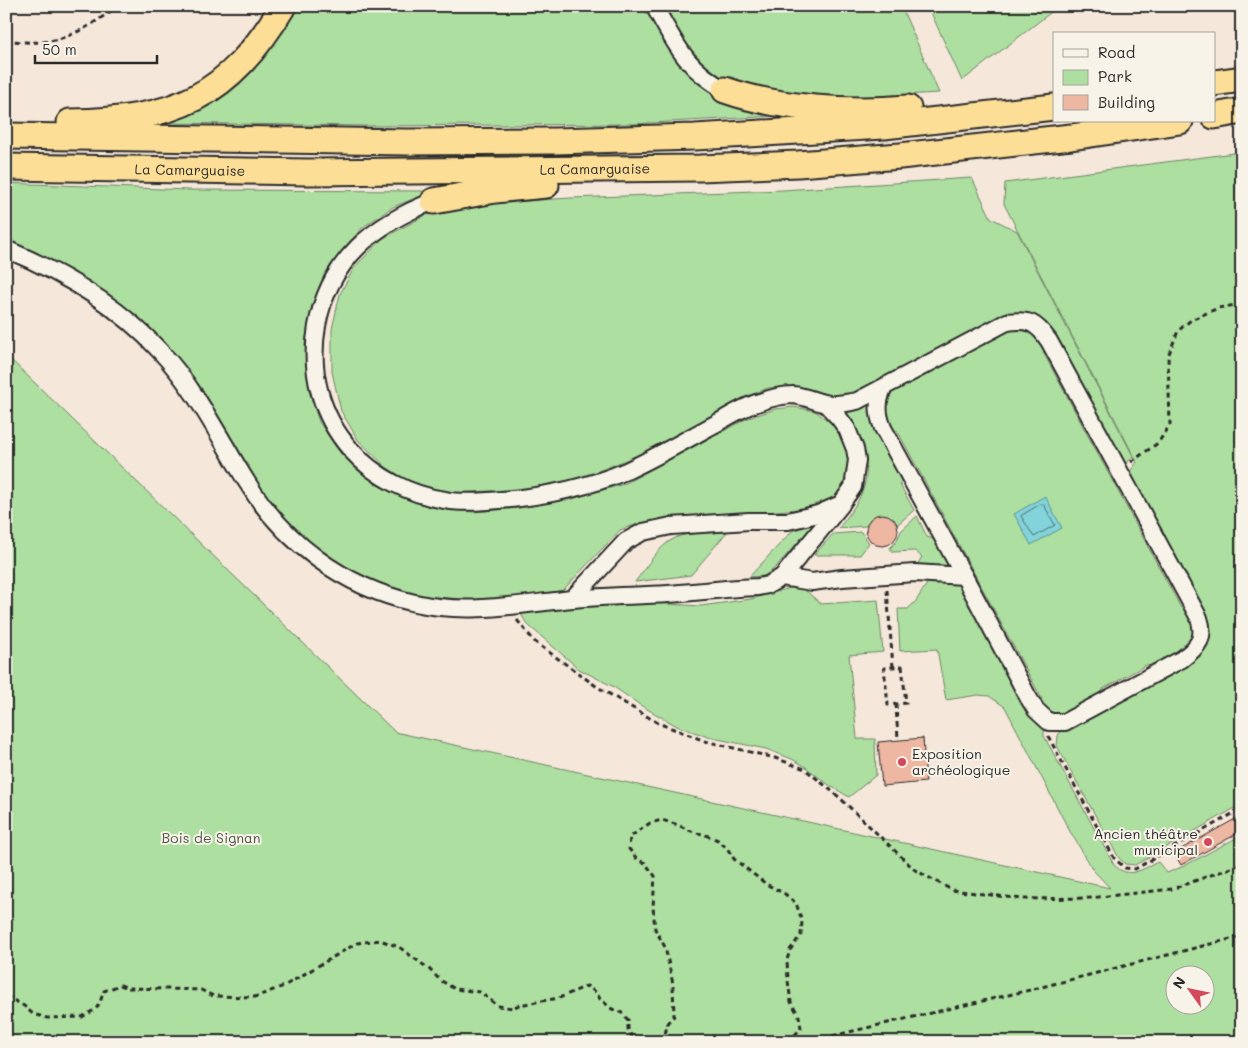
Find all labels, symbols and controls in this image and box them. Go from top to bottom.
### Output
scale bar [35,32,158,64]
legend [1053,32,1216,122]
text: 50 m [42,39,77,59]
text: Road [1098,42,1135,62]
text: Park [1098,66,1132,86]
text: Building [1098,92,1155,112]
street label: La Camarguaise [135,159,245,180]
street label: La Camarguaise [540,159,650,179]
place label: Exposition archéologique [912,744,1010,779]
marker: Exposition archéologique [896,756,908,768]
place label: Ancien théâtre municipal [1094,824,1198,859]
park label: Bois de Signan [161,828,261,847]
marker: Ancien théâtre municipal [1202,836,1214,848]
north arrow [1166,966,1216,1016]
text: N [1168,973,1190,992]

